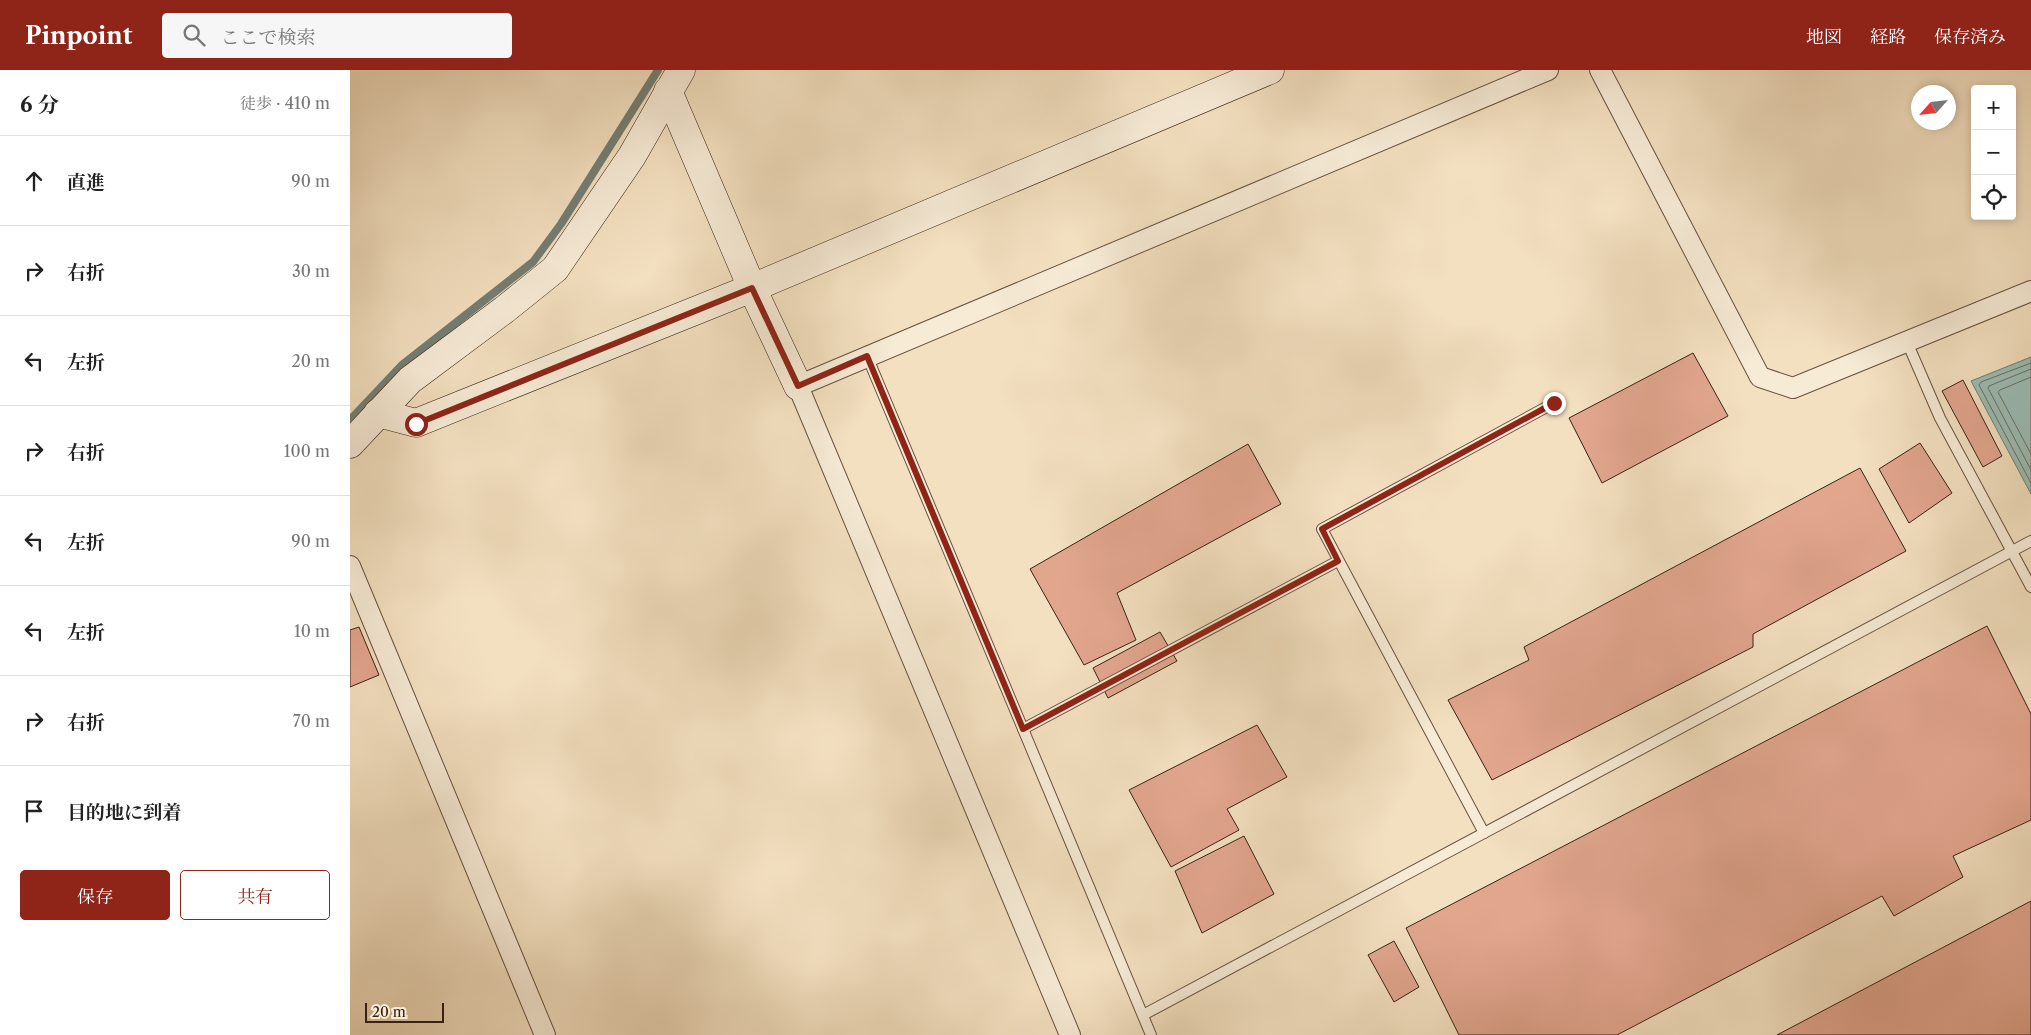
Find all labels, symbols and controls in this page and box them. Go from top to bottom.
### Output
search box [162,13,512,58]
text: Pinpoint [25,21,132,50]
icon: search [180,21,208,49]
text: ここで検索 [220,26,315,49]
text: 地図 [1806,26,1842,48]
text: 経路 [1870,26,1906,48]
text: 保存済み [1934,26,2006,48]
north arrow [1911,85,1956,130]
map controls [1971,85,2016,220]
button: + [1971,85,2016,130]
text: 6 分 [20,92,59,117]
text: 徒歩 · 410 m [240,93,330,113]
button: − [1971,130,2016,175]
icon: ahead [20,167,48,195]
text: 直進 [67,171,105,194]
text: 90 m [291,171,330,191]
button: locate [1971,175,2016,220]
icon: right [20,257,48,285]
text: 右折 [67,261,105,284]
text: 30 m [292,261,330,281]
icon: left [20,347,48,375]
text: 左折 [67,351,105,374]
text: 20 m [291,351,330,371]
route end [1543,392,1566,415]
route start [405,413,428,436]
icon: right [20,437,48,465]
text: 右折 [67,441,105,464]
text: 100 m [284,441,330,461]
icon: left [20,527,48,555]
text: 左折 [67,531,105,554]
text: 90 m [291,531,330,551]
icon: left [20,617,48,645]
text: 左折 [67,621,105,644]
text: 10 m [294,621,330,641]
icon: right [20,707,48,735]
text: 右折 [67,711,105,734]
text: 70 m [293,711,330,731]
icon: arrive [20,797,48,825]
text: 目的地に到着 [67,801,181,824]
button: 保存 [20,870,170,920]
button: 共有 [180,870,330,920]
scale bar [365,1000,444,1023]
text: 20 m [372,1003,406,1021]

